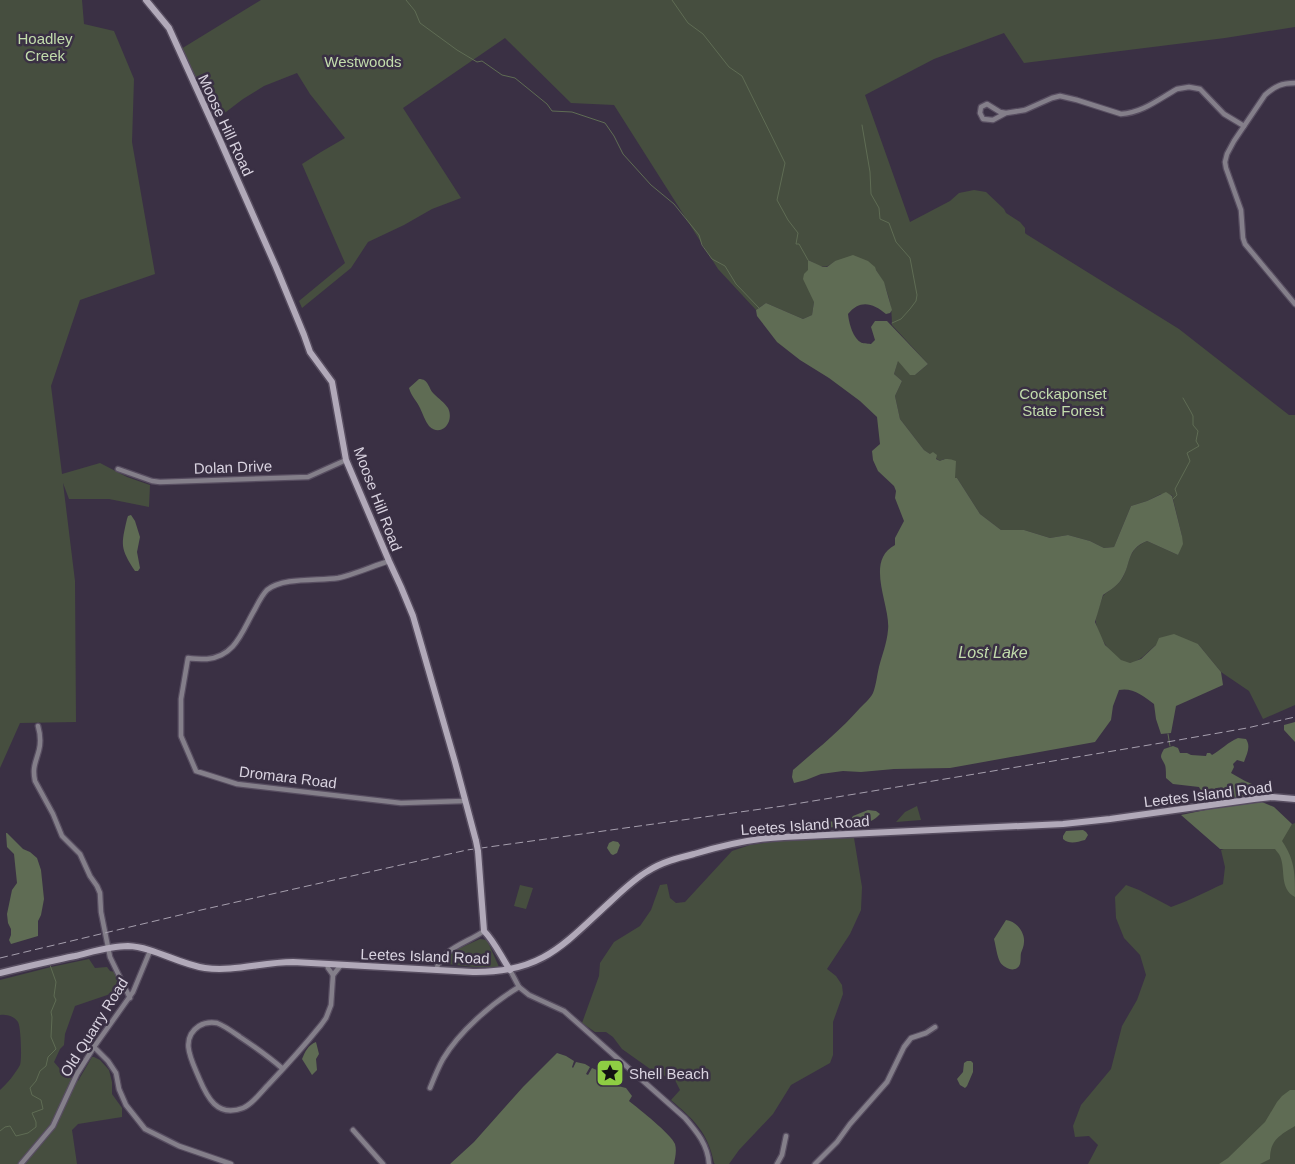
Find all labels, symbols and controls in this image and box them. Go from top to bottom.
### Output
park label: Hoadley Creek [17,30,73,64]
park label: Westwoods [324,53,402,70]
street label: Moose Hill Road [195,72,257,178]
park label: Cockaponset State Forest [1019,385,1108,419]
street label: Moose Hill Road [350,445,406,553]
street label: Dolan Drive [194,457,272,477]
water label: Lost Lake [958,644,1028,661]
street label: Dromara Road [238,763,338,791]
street label: Leetes Island Road [1143,778,1273,810]
street label: Leetes Island Road [740,812,870,838]
street label: Leetes Island Road [360,945,490,967]
street label: Old Quarry Road [57,974,131,1080]
place icon: Shell Beach [595,1058,625,1088]
place label: Shell Beach [629,1065,709,1082]

